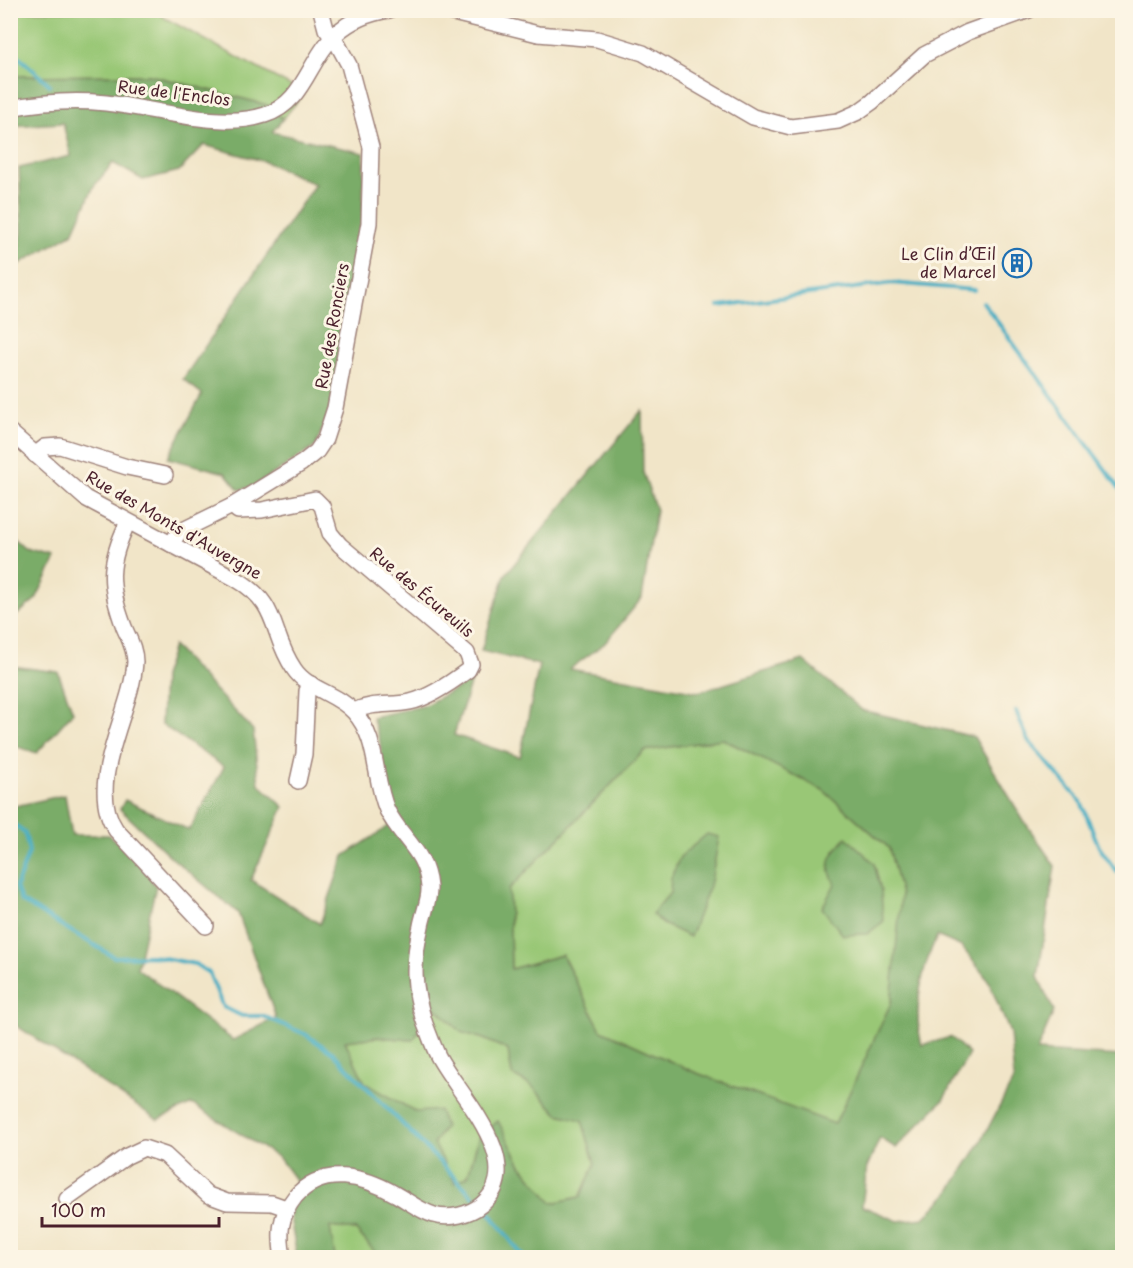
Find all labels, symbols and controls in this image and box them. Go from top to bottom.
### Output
street label: Rue de l'Enclos [117,73,232,111]
place label: Le Clin d’Œil de Marcel [901,241,996,283]
building icon: Le Clin d’Œil de Marcel [1001,247,1033,279]
street label: Rue des Ronciers [308,261,354,391]
street label: Rue des Monts d'Auvergne [82,464,267,584]
street label: Rue des Écureuils [365,540,480,642]
scale bar [42,1190,219,1228]
text: 100 m [51,1196,106,1223]

